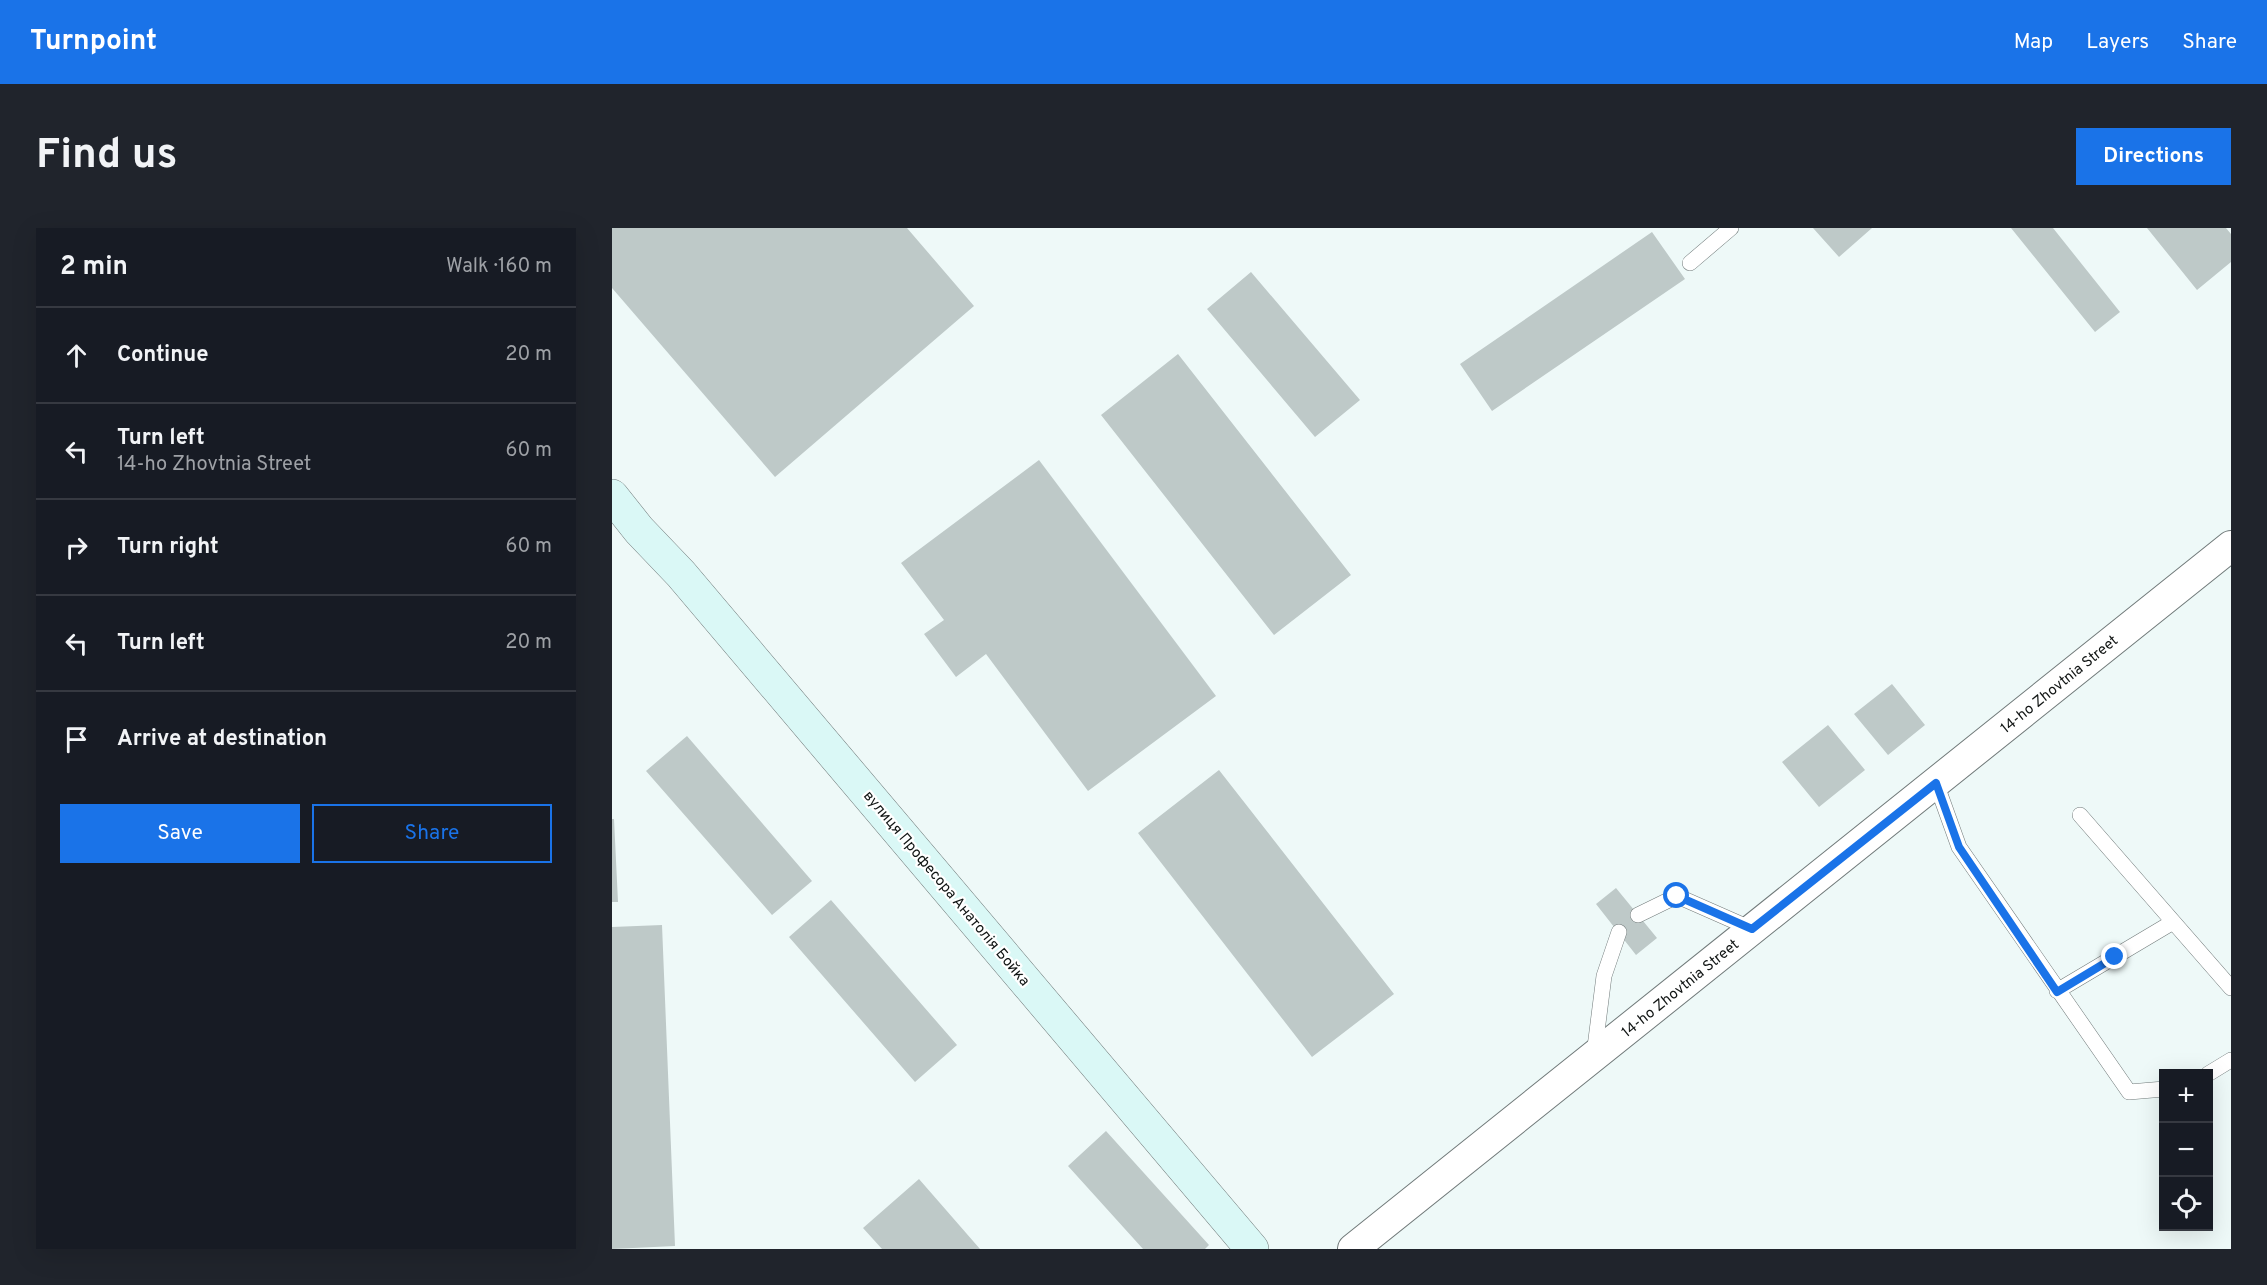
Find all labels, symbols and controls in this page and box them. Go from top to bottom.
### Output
text: Turnpoint [30,24,157,60]
text: Map [2014,29,2053,56]
text: Layers [2086,29,2149,56]
text: Share [2182,29,2237,56]
button: Directions [2076,128,2231,185]
text: Find us [36,130,177,183]
text: 2 min [60,251,128,284]
text: Walk · 160 m [446,254,552,280]
icon: ahead [60,339,93,372]
text: Continue [117,342,208,369]
text: 20 m [505,342,552,368]
text: Turn left [117,425,205,452]
icon: left [60,435,93,468]
text: 60 m [506,438,552,464]
text: 14-ho Zhovtnia Street [117,452,311,478]
icon: right [60,531,93,564]
text: Turn right [117,534,219,561]
text: 60 m [506,534,552,560]
icon: left [60,627,93,660]
text: Turn left [117,630,205,657]
text: 20 m [505,630,552,656]
street label: 14-ho Zhovtnia Street [1997,632,2123,738]
icon: arrive [60,723,93,756]
text: Arrive at destination [117,726,327,753]
street label: вулиця Професора Анатолія Бойка [858,787,1033,991]
button: Save [60,804,300,863]
button: Share [312,804,552,863]
route start [1663,882,1689,908]
street label: 14-ho Zhovtnia Street [1618,936,1744,1042]
route end [2101,943,2127,969]
map controls [2159,1069,2213,1231]
button: + [2159,1069,2213,1123]
button: − [2159,1123,2213,1177]
button: locate [2159,1177,2213,1231]

